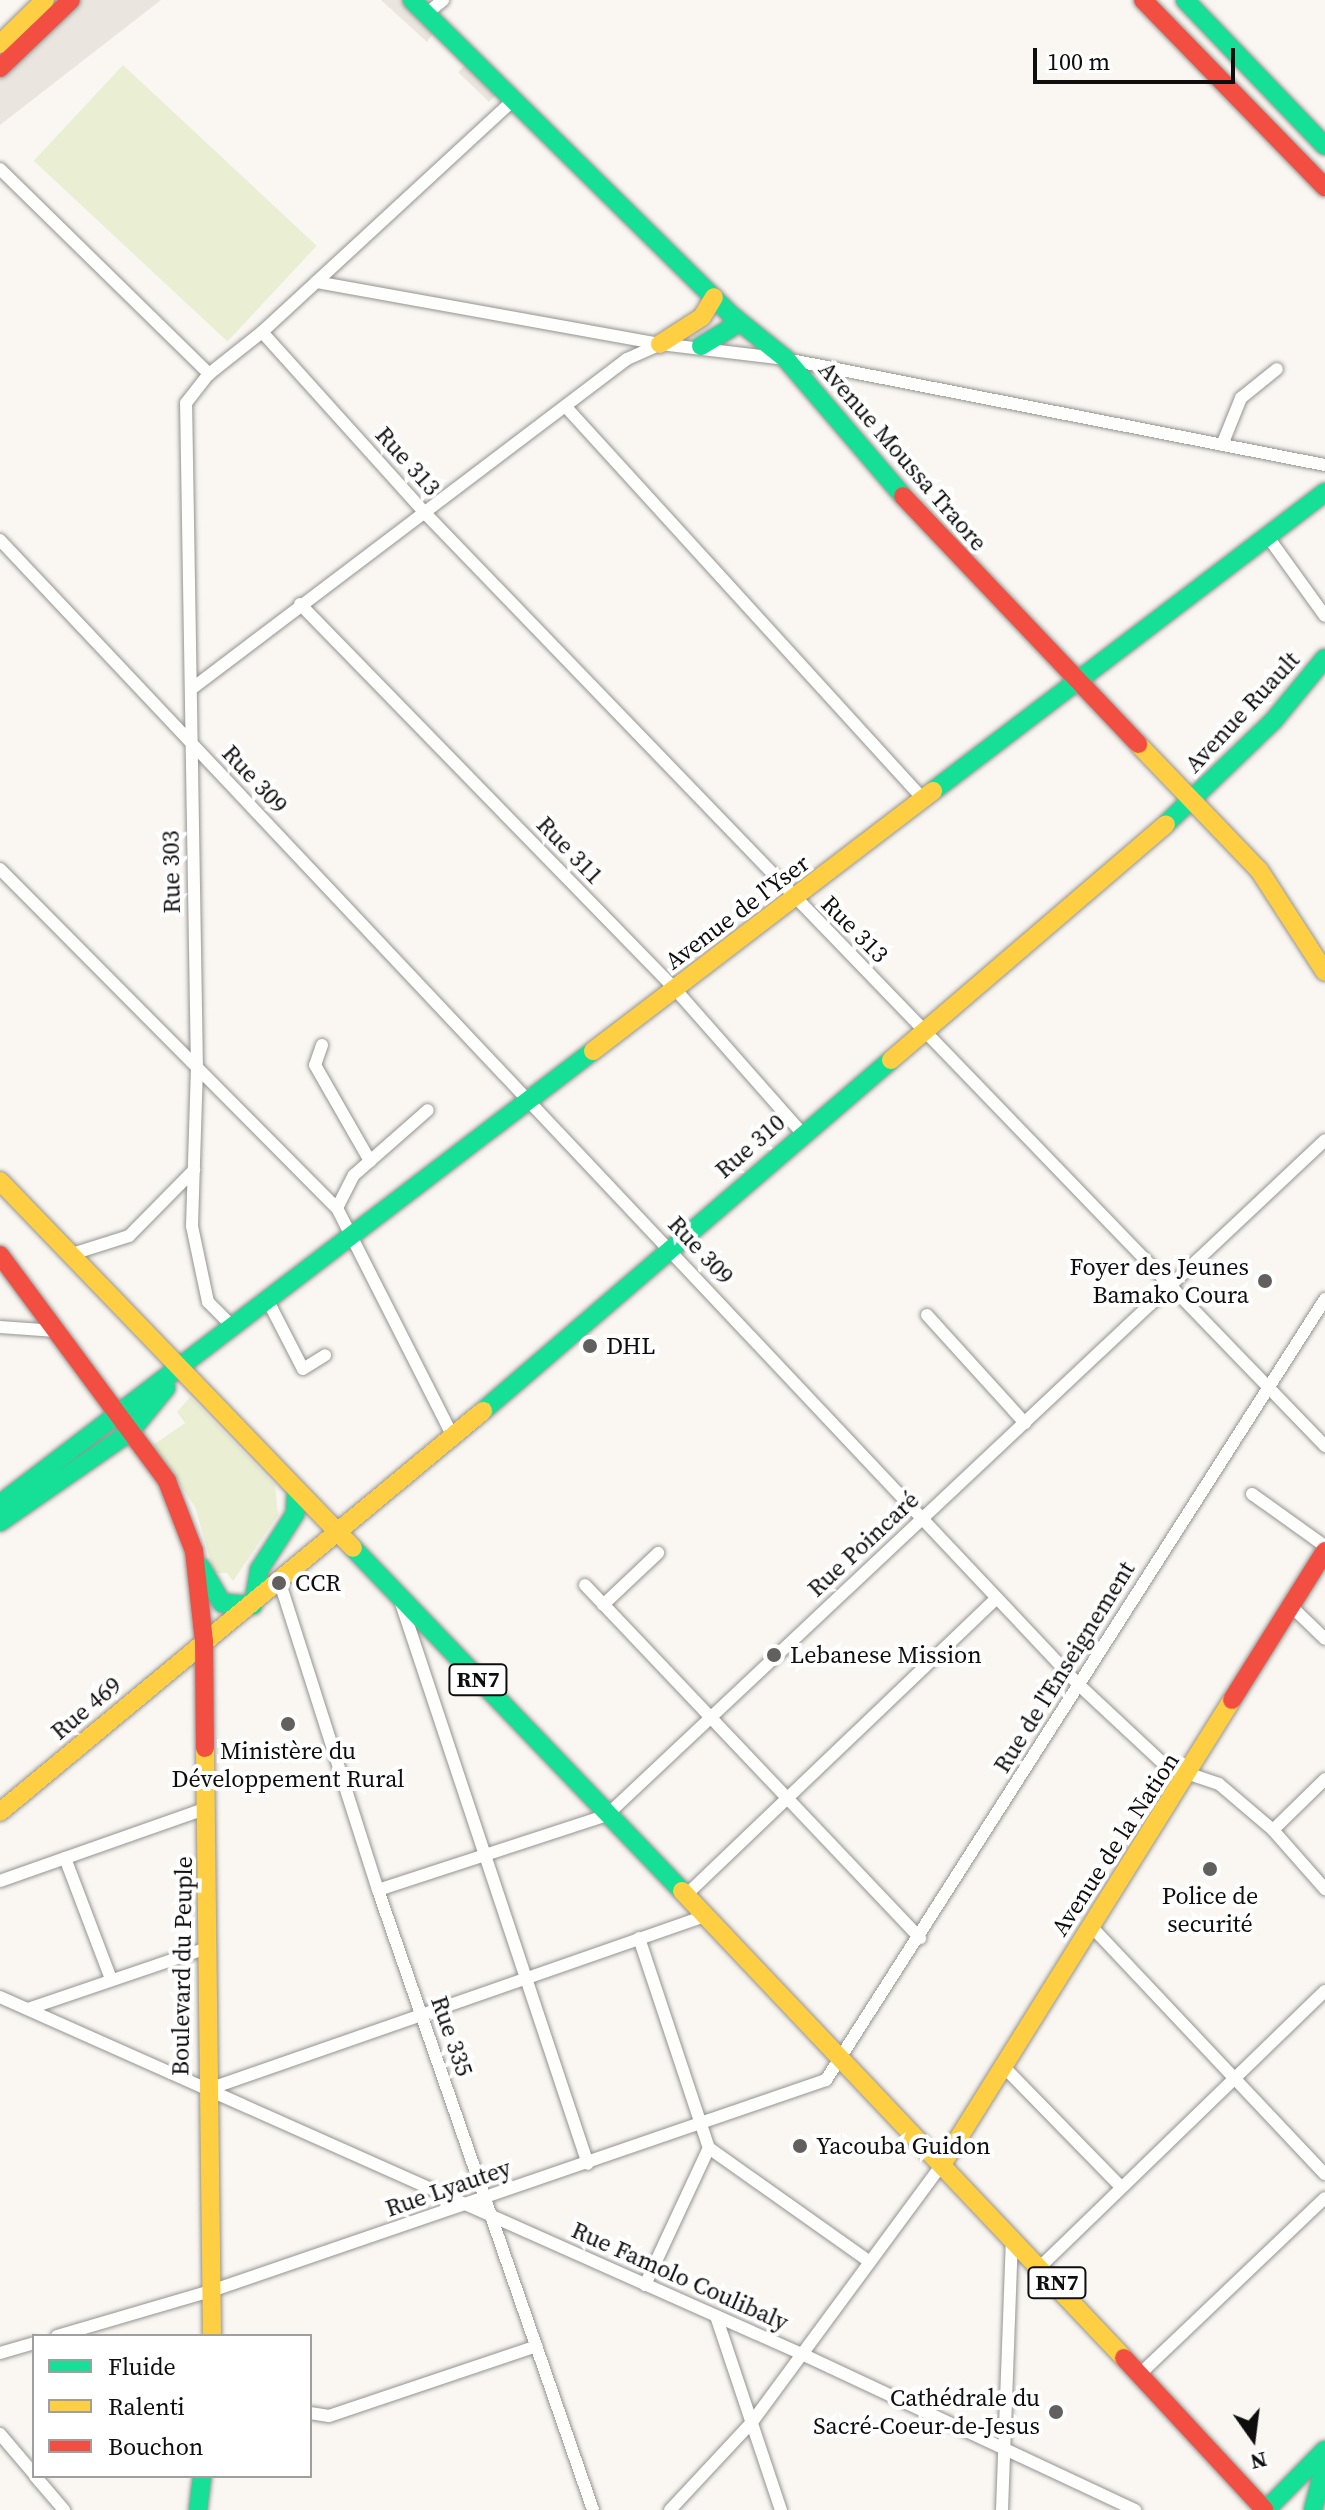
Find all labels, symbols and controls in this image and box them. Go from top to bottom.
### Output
scale bar [1037,32,1239,82]
text: 100 m [1047,45,1110,78]
street label: Avenue Moussa Traore [813,355,993,557]
street label: Rue 313 [370,421,446,501]
street label: Avenue Ruault [1179,646,1305,778]
street label: Rue 309 [216,739,294,819]
street label: Rue 311 [531,810,609,890]
street label: Rue 303 [156,830,186,914]
street label: Avenue de l'Yser [659,848,815,976]
street label: Rue 313 [815,889,895,969]
street label: Rue 310 [709,1108,791,1184]
street label: Rue 309 [662,1210,740,1290]
place label: Foyer des Jeunes Bamako Coura [1070,1253,1249,1309]
marker: Foyer des Jeunes Bamako Coura [1256,1272,1274,1290]
place label: DHL [606,1332,656,1360]
marker: DHL [581,1337,599,1355]
street label: Rue Poincaré [801,1485,925,1603]
street label: Rue de l'Enseignement [987,1556,1141,1778]
place label: CCR [295,1569,341,1597]
marker: CCR [270,1574,288,1592]
place label: Lebanese Mission [790,1641,982,1669]
marker: Lebanese Mission [765,1646,783,1664]
road number: RN7 [448,1662,508,1698]
street label: Rue 469 [45,1670,127,1746]
marker: Ministère du Développement Rural [279,1715,297,1733]
place label: Ministère du Développement Rural [171,1737,405,1793]
street label: Avenue de la Nation [1045,1747,1185,1941]
street label: Boulevard du Peuple [166,1856,198,2076]
marker: Police de securité [1201,1860,1219,1878]
place label: Police de securité [1162,1882,1258,1938]
street label: Rue 335 [425,1992,479,2080]
place label: Yacouba Guidon [816,2132,991,2160]
marker: Yacouba Guidon [791,2137,809,2155]
street label: Rue Lyautey [382,2153,514,2223]
street label: Rue Famolo Coulibaly [567,2215,793,2337]
road number: RN7 [1027,2265,1087,2301]
legend [32,2334,312,2478]
text: Fluide [108,2350,176,2383]
place label: Cathédrale du Sacré-Coeur-de-Jesus [813,2384,1040,2440]
text: Ralenti [108,2390,185,2423]
north arrow [1213,2398,1293,2478]
marker: Cathédrale du Sacré-Coeur-de-Jesus [1047,2403,1065,2421]
text: Bouchon [108,2430,203,2463]
text: N [1247,2445,1270,2478]

